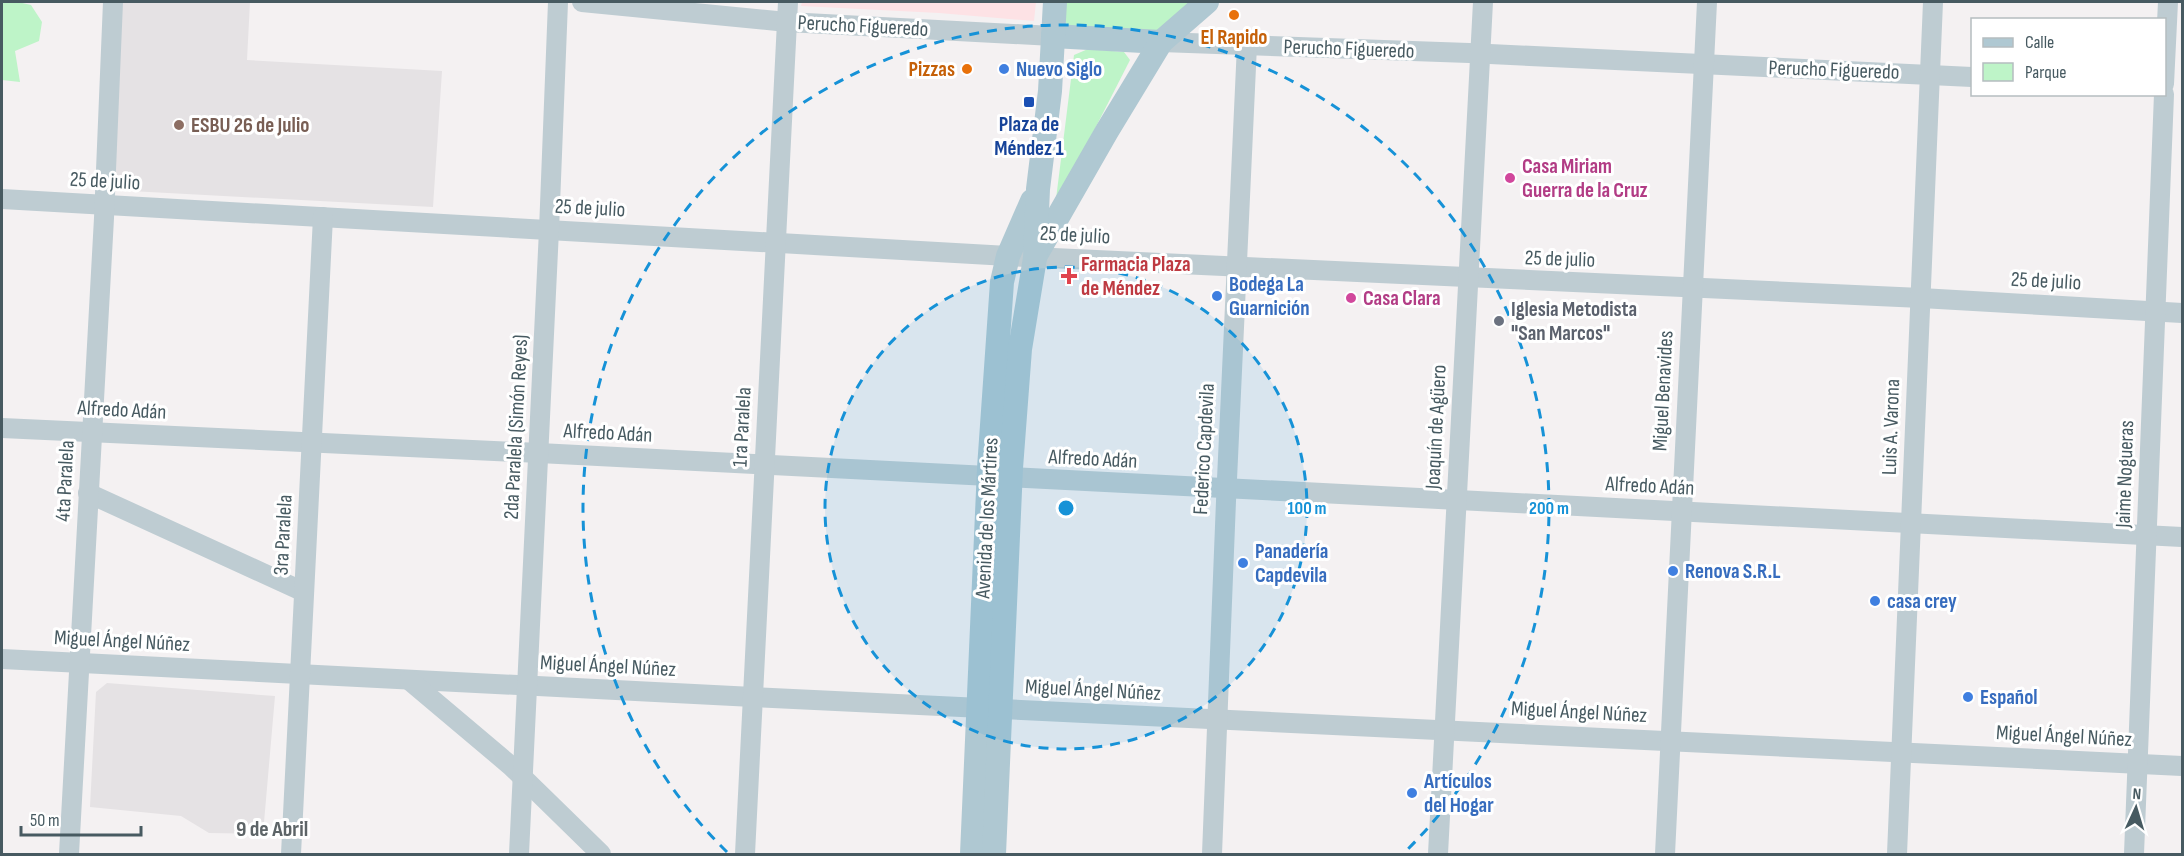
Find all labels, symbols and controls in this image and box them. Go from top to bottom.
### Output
marker: El Rapido [1227,8,1241,22]
street label: Perucho Figueredo [797,10,929,42]
legend [1971,18,2166,96]
place label: El Rapido [1201,25,1268,50]
text: Calle [2025,32,2054,53]
street label: Perucho Figueredo [1283,34,1415,64]
street label: Perucho Figueredo [1768,55,1900,85]
place label: Pizzas [908,57,955,82]
place label: Nuevo Siglo [1016,57,1102,82]
marker: Pizzas [960,62,974,76]
marker: Nuevo Siglo [997,62,1011,76]
text: Parque [2025,62,2066,83]
marker: Plaza de Méndez 1 [1022,95,1036,109]
place label: Plaza de Méndez 1 [994,112,1064,161]
place label: ESBU 26 de Julio [191,113,309,138]
marker: ESBU 26 de Julio [172,118,186,132]
place label: Casa Miriam Guerra de la Cruz [1522,154,1648,203]
street label: 25 de julio [69,167,141,195]
marker: Casa Miriam Guerra de la Cruz [1503,171,1517,185]
street label: 25 de julio [554,194,626,222]
street label: 25 de julio [1039,221,1111,249]
street label: 25 de julio [1524,245,1596,273]
place label: Farmacia Plaza de Méndez [1081,252,1191,301]
street label: 25 de julio [2010,267,2082,295]
marker: Farmacia Plaza de Méndez [1062,269,1076,283]
place label: Bodega La Guarnición [1229,272,1310,321]
place label: Casa Clara [1363,286,1441,311]
marker: Bodega La Guarnición [1210,289,1224,303]
marker: Casa Clara [1344,291,1358,305]
place label: Iglesia Metodista "San Marcos" [1511,297,1637,346]
marker: Iglesia Metodista "San Marcos" [1492,314,1506,328]
street label: Miguel Benavides [1647,330,1679,452]
street label: 2da Paralela (Simón Reyes) [499,334,533,520]
street label: Joaquín de Agüero [1420,364,1452,491]
street label: Luis A. Varona [1877,379,1905,475]
street label: Federico Capdevila [1188,383,1220,515]
street label: 1ra Paralela [727,386,757,468]
street label: Alfredo Adán [76,395,167,425]
street label: Alfredo Adán [562,418,653,448]
street label: Jaime Nogueras [2111,420,2139,529]
street label: Avenida de los Mártires [970,437,1004,600]
street label: 4ta Paralela [50,440,80,522]
street label: Alfredo Adán [1047,444,1138,474]
street label: Alfredo Adán [1604,471,1695,501]
street label: 3ra Paralela [268,494,298,576]
centre of rings [1056,498,1076,518]
text: 100 m [1288,498,1327,519]
text: 200 m [1529,498,1569,519]
place label: Panadería Capdevila [1255,539,1328,588]
marker: Panadería Capdevila [1236,556,1250,570]
place label: Renova S.R.L [1685,559,1781,584]
marker: Renova S.R.L [1666,564,1680,578]
place label: casa crey [1887,589,1957,614]
marker: casa crey [1868,594,1882,608]
street label: Miguel Ángel Núñez [53,625,191,657]
street label: Miguel Ángel Núñez [539,650,677,682]
street label: Miguel Ángel Núñez [1024,674,1162,706]
place label: Español [1980,685,2038,710]
marker: Español [1961,690,1975,704]
street label: Miguel Ángel Núñez [1510,696,1648,728]
street label: Miguel Ángel Núñez [1995,720,2133,752]
place label: Artículos del Hogar [1423,769,1494,818]
north arrow [2106,778,2166,838]
text: N [2132,785,2142,804]
marker: Artículos del Hogar [1405,786,1419,800]
scale bar [21,799,141,837]
text: 50 m [30,810,60,831]
district label: 9 de Abril [236,816,308,843]

